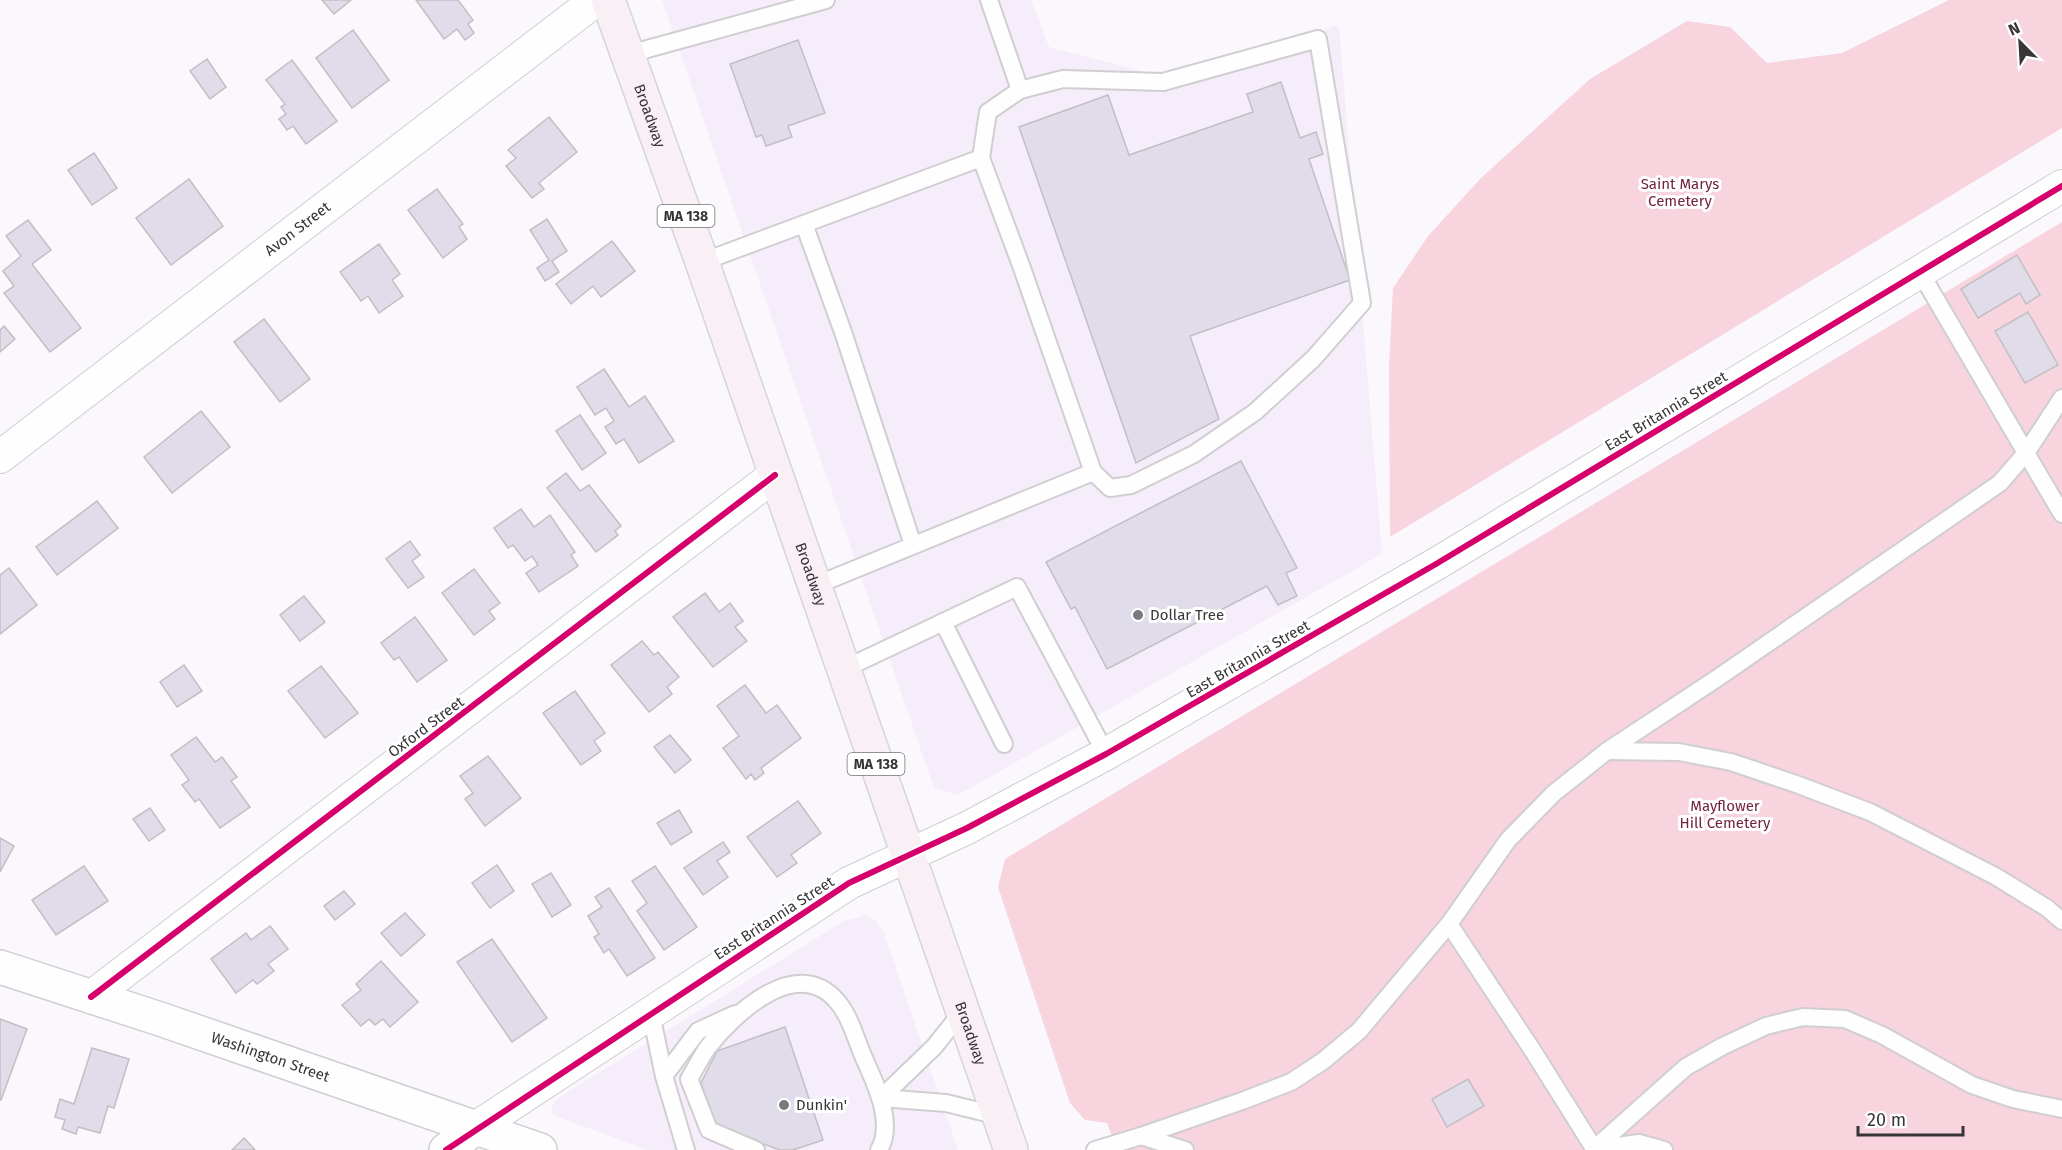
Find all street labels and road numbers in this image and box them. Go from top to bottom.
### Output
street label: Broadway [630,82,669,151]
street label: Avon Street [261,198,335,260]
road number: MA 138 [658,205,714,227]
street label: East Britannia Street [1602,367,1731,455]
street label: Broadway [791,540,830,609]
street label: East Britannia Street [1183,616,1313,702]
street label: Oxford Street [385,692,468,761]
road number: MA 138 [848,753,904,775]
street label: East Britannia Street [711,872,838,964]
street label: Broadway [951,999,990,1068]
street label: Washington Street [209,1028,333,1086]

